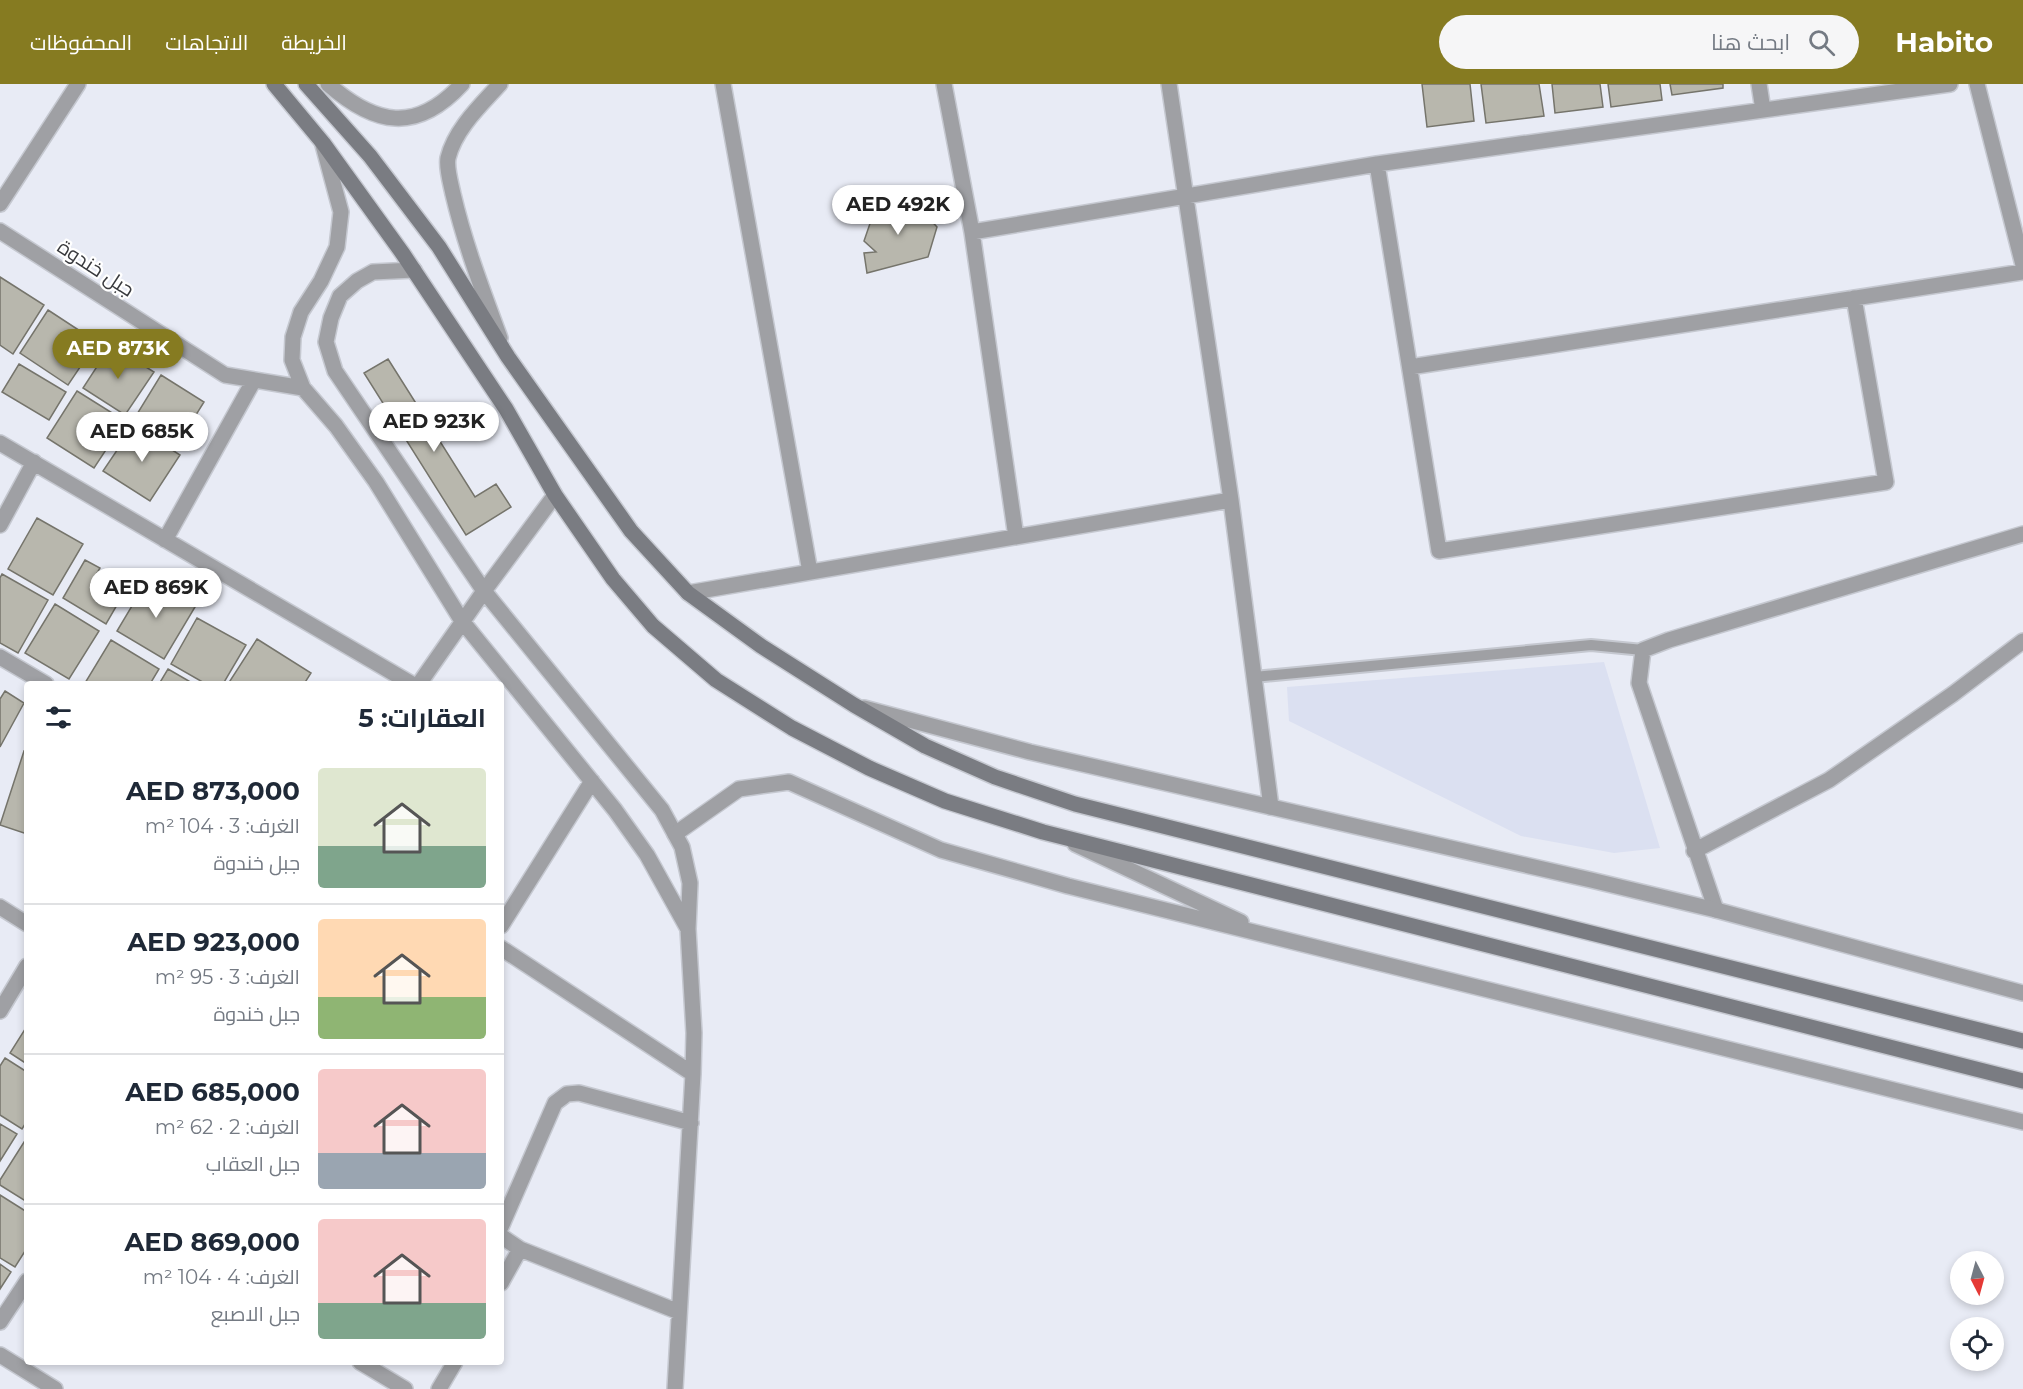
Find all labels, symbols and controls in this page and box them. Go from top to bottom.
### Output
search box [1439,15,1859,69]
text: Habito [1895,25,1993,59]
icon: search [1805,26,1838,59]
text: ابحث هنا [1711,29,1790,56]
text: المحفوظات [30,30,132,55]
text: الاتجاهات [165,30,248,55]
text: الخريطة [281,30,347,55]
pin: AED 492K [836,185,960,236]
text: AED 492K [846,192,950,216]
street label: جبل خندوة [53,234,139,302]
pin: AED 873K [56,329,180,380]
text: AED 873K [66,336,170,360]
pin: AED 923K [372,402,496,453]
text: AED 923K [383,409,485,433]
pin: AED 685K [80,412,204,463]
text: AED 685K [90,419,194,443]
pin: AED 869K [94,568,218,619]
text: AED 869K [104,575,208,599]
icon: filters [42,701,75,734]
text: العقارات: 5 [358,702,486,734]
text: AED 873,000 [126,775,300,807]
icon: home [366,792,438,864]
text: الغرف: 3 · 104 m² [145,814,300,838]
text: جبل خندوة [214,851,300,875]
text: AED 923,000 [127,926,300,958]
icon: home [366,943,438,1015]
text: الغرف: 3 · 95 m² [155,965,300,989]
text: جبل خندوة [214,1002,300,1026]
text: AED 685,000 [125,1076,300,1108]
icon: home [366,1093,438,1165]
text: الغرف: 2 · 62 m² [155,1115,300,1139]
text: جبل العقاب [206,1152,300,1176]
text: AED 869,000 [124,1226,300,1258]
icon: home [366,1243,438,1315]
north arrow [1950,1251,2004,1305]
map controls [1950,1251,2004,1371]
text: الغرف: 4 · 104 m² [143,1265,300,1289]
text: جبل الاصبع [211,1302,300,1326]
button: locate [1950,1317,2004,1371]

